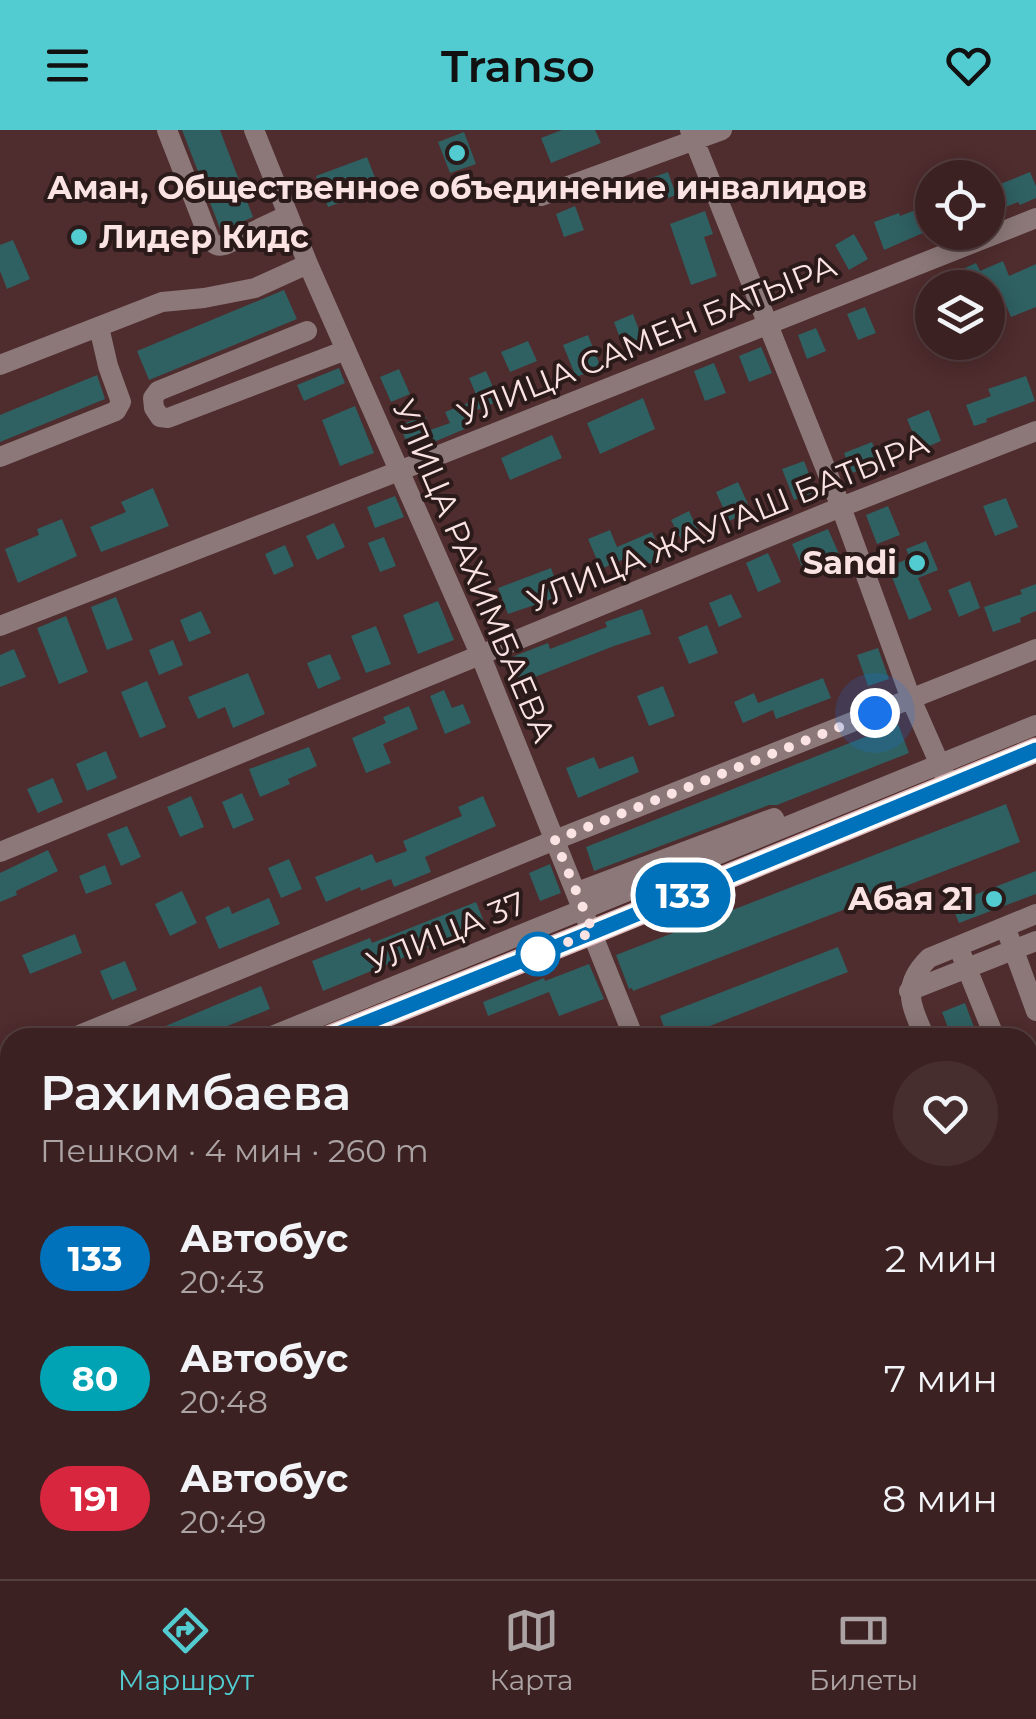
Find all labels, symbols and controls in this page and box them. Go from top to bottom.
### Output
icon: menu [40,38,95,93]
text: Transo [441,38,595,93]
icon: heart [941,38,996,93]
marker: Аман, Общественное объединение инвалидов [446,142,468,164]
map controls [915,160,1005,360]
button: locate [915,160,1005,250]
place label: Аман, Общественное объединение инвалидов [47,168,867,207]
place label: Лидер Кидс [99,217,309,256]
marker: Лидер Кидс [68,226,90,248]
street label: УЛИЦА САМЕН БАТЫРА [452,246,842,433]
button: layers [915,270,1005,360]
street label: УЛИЦА РАХИМБАЕВА [385,394,564,748]
street label: УЛИЦА ЖАУГАШ БАТЫРА [522,423,934,620]
place label: Sandi [803,543,897,582]
marker: Sandi [906,552,928,574]
your location [850,688,900,738]
line badge: 133 [626,862,740,928]
text: 133 [656,874,711,917]
place label: Абая 21 [848,879,974,918]
street label: УЛИЦА 37 [361,883,531,982]
marker: Абая 21 [983,888,1005,910]
unlabelled marker [517,933,559,975]
button: heart [893,1061,998,1166]
text: Рахимбаева [40,1064,351,1122]
text: Пешком · 4 мин · 260 m [40,1131,429,1170]
text: Автобус [180,1215,349,1262]
text: 2 мин [885,1235,998,1282]
text: 133 [68,1237,123,1280]
text: 20:43 [180,1262,265,1301]
text: Автобус [180,1335,349,1382]
text: 7 мин [884,1355,998,1402]
text: 80 [72,1357,118,1400]
text: 20:48 [180,1382,268,1421]
text: Автобус [180,1455,349,1502]
text: 8 мин [882,1475,998,1522]
text: 191 [70,1477,120,1520]
text: 20:49 [180,1502,266,1541]
tab: Маршрут [118,1603,254,1697]
tab: Карта [490,1603,573,1697]
tab: Билеты [809,1603,918,1697]

